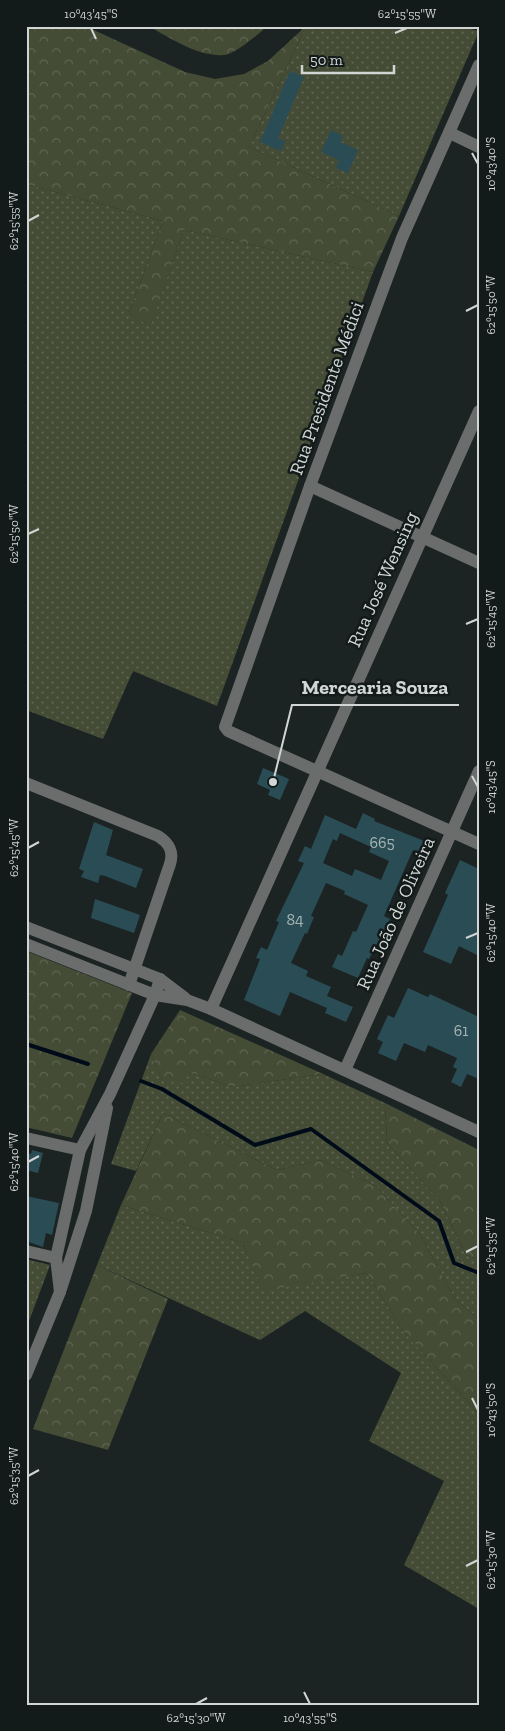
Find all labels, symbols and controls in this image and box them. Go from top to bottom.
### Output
text: 10°43'45"S [64,7,118,21]
text: 62°15'55"W [378,7,437,21]
scale bar [302,42,395,74]
text: 50 m [310,51,343,69]
text: 10°43'40"S [484,137,498,191]
text: 62°15'55"W [7,191,21,250]
text: 62°15'50"W [484,275,498,335]
street label: Rua Presidente Médici [284,298,369,478]
text: 62°15'50"W [7,504,21,564]
street label: Rua José Wensing [342,507,423,651]
text: 62°15'45"W [484,589,498,648]
callout: Mercearia Souza [292,670,459,705]
text: Mercearia Souza [302,675,448,699]
text: 10°43'45"S [484,760,498,814]
text: 62°15'45"W [7,818,21,877]
street label: Rua João de Oliveira [351,833,439,993]
house number: 665 [369,833,395,852]
text: 62°15'40"W [484,903,498,962]
house number: 84 [286,910,304,929]
house number: 61 [454,1021,468,1040]
text: 62°15'40"W [7,1132,21,1191]
text: 62°15'35"W [484,1216,498,1275]
text: 10°43'50"S [484,1383,498,1437]
text: 62°15'35"W [7,1446,21,1505]
text: 62°15'30"W [484,1530,498,1589]
text: 62°15'30"W [167,1711,226,1725]
text: 10°43'55"S [283,1711,337,1725]

